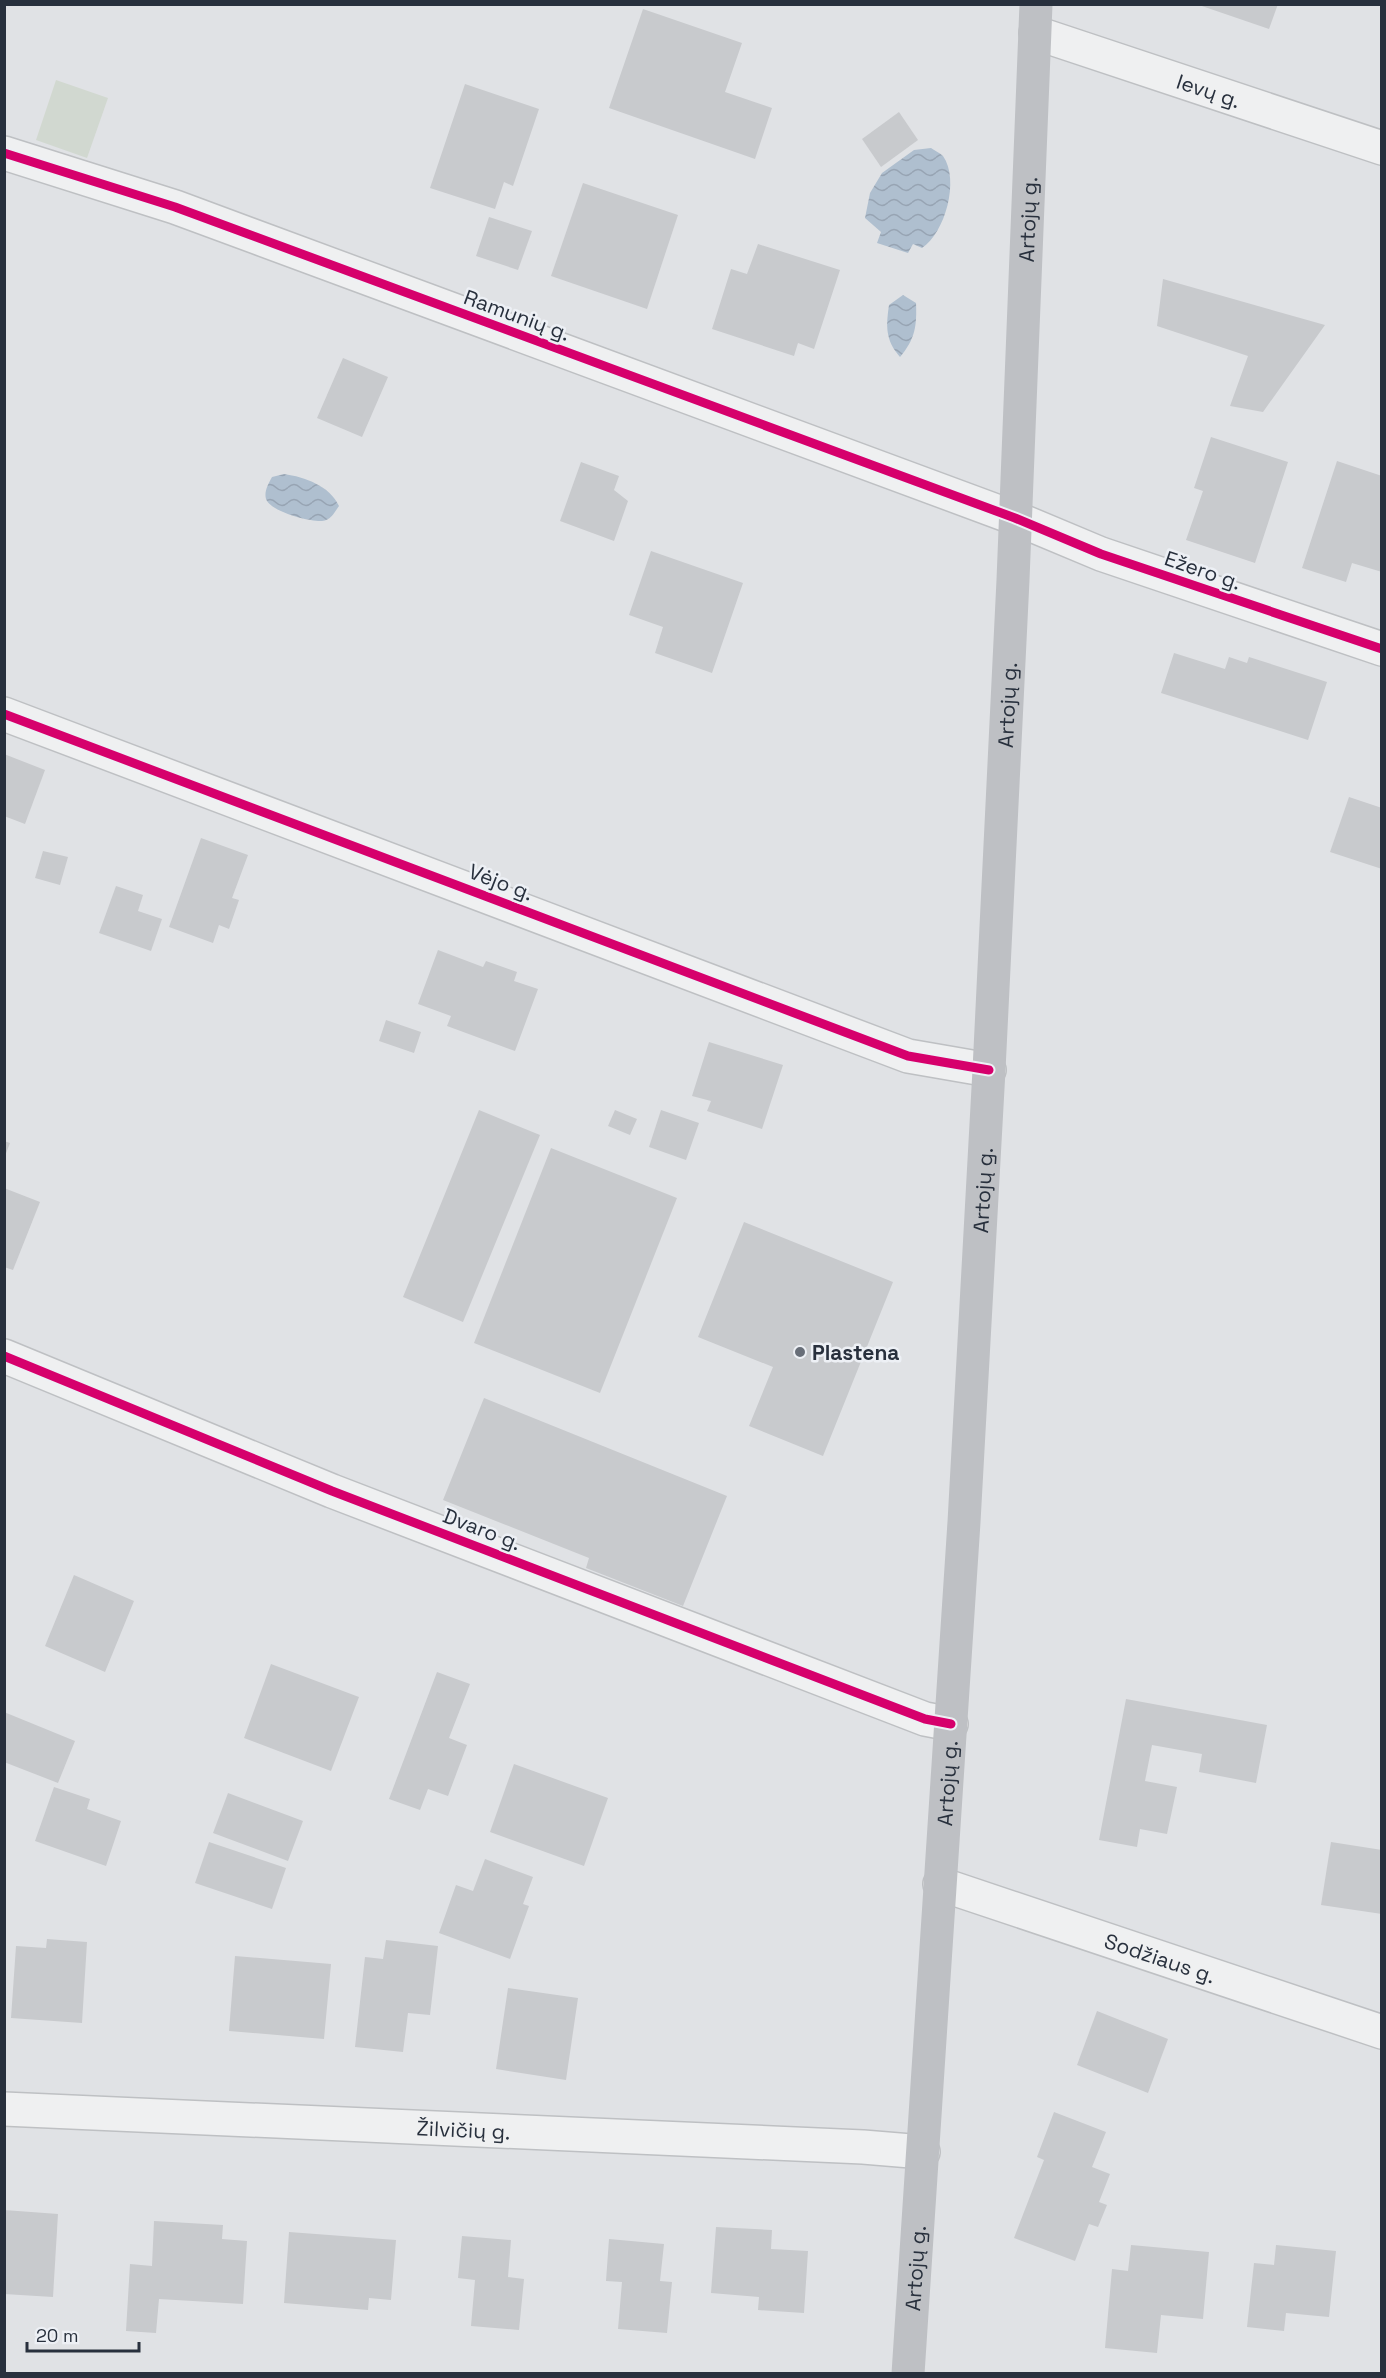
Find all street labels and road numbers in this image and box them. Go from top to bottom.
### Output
street label: Ievų g. [1173,67,1244,114]
street label: Artojų g. [1012,176,1043,263]
street label: Ramunių g. [460,283,574,347]
street label: Ežero g. [1161,544,1245,596]
street label: Artojų g. [991,662,1022,748]
street label: Vėjo g. [465,857,537,907]
street label: Artojų g. [966,1147,998,1234]
street label: Dvaro g. [439,1502,525,1556]
street label: Artojų g. [931,1740,963,1827]
street label: Sodžiaus g. [1101,1927,1219,1989]
street label: Žilvičių g. [416,2114,511,2145]
street label: Artojų g. [899,2225,931,2312]

